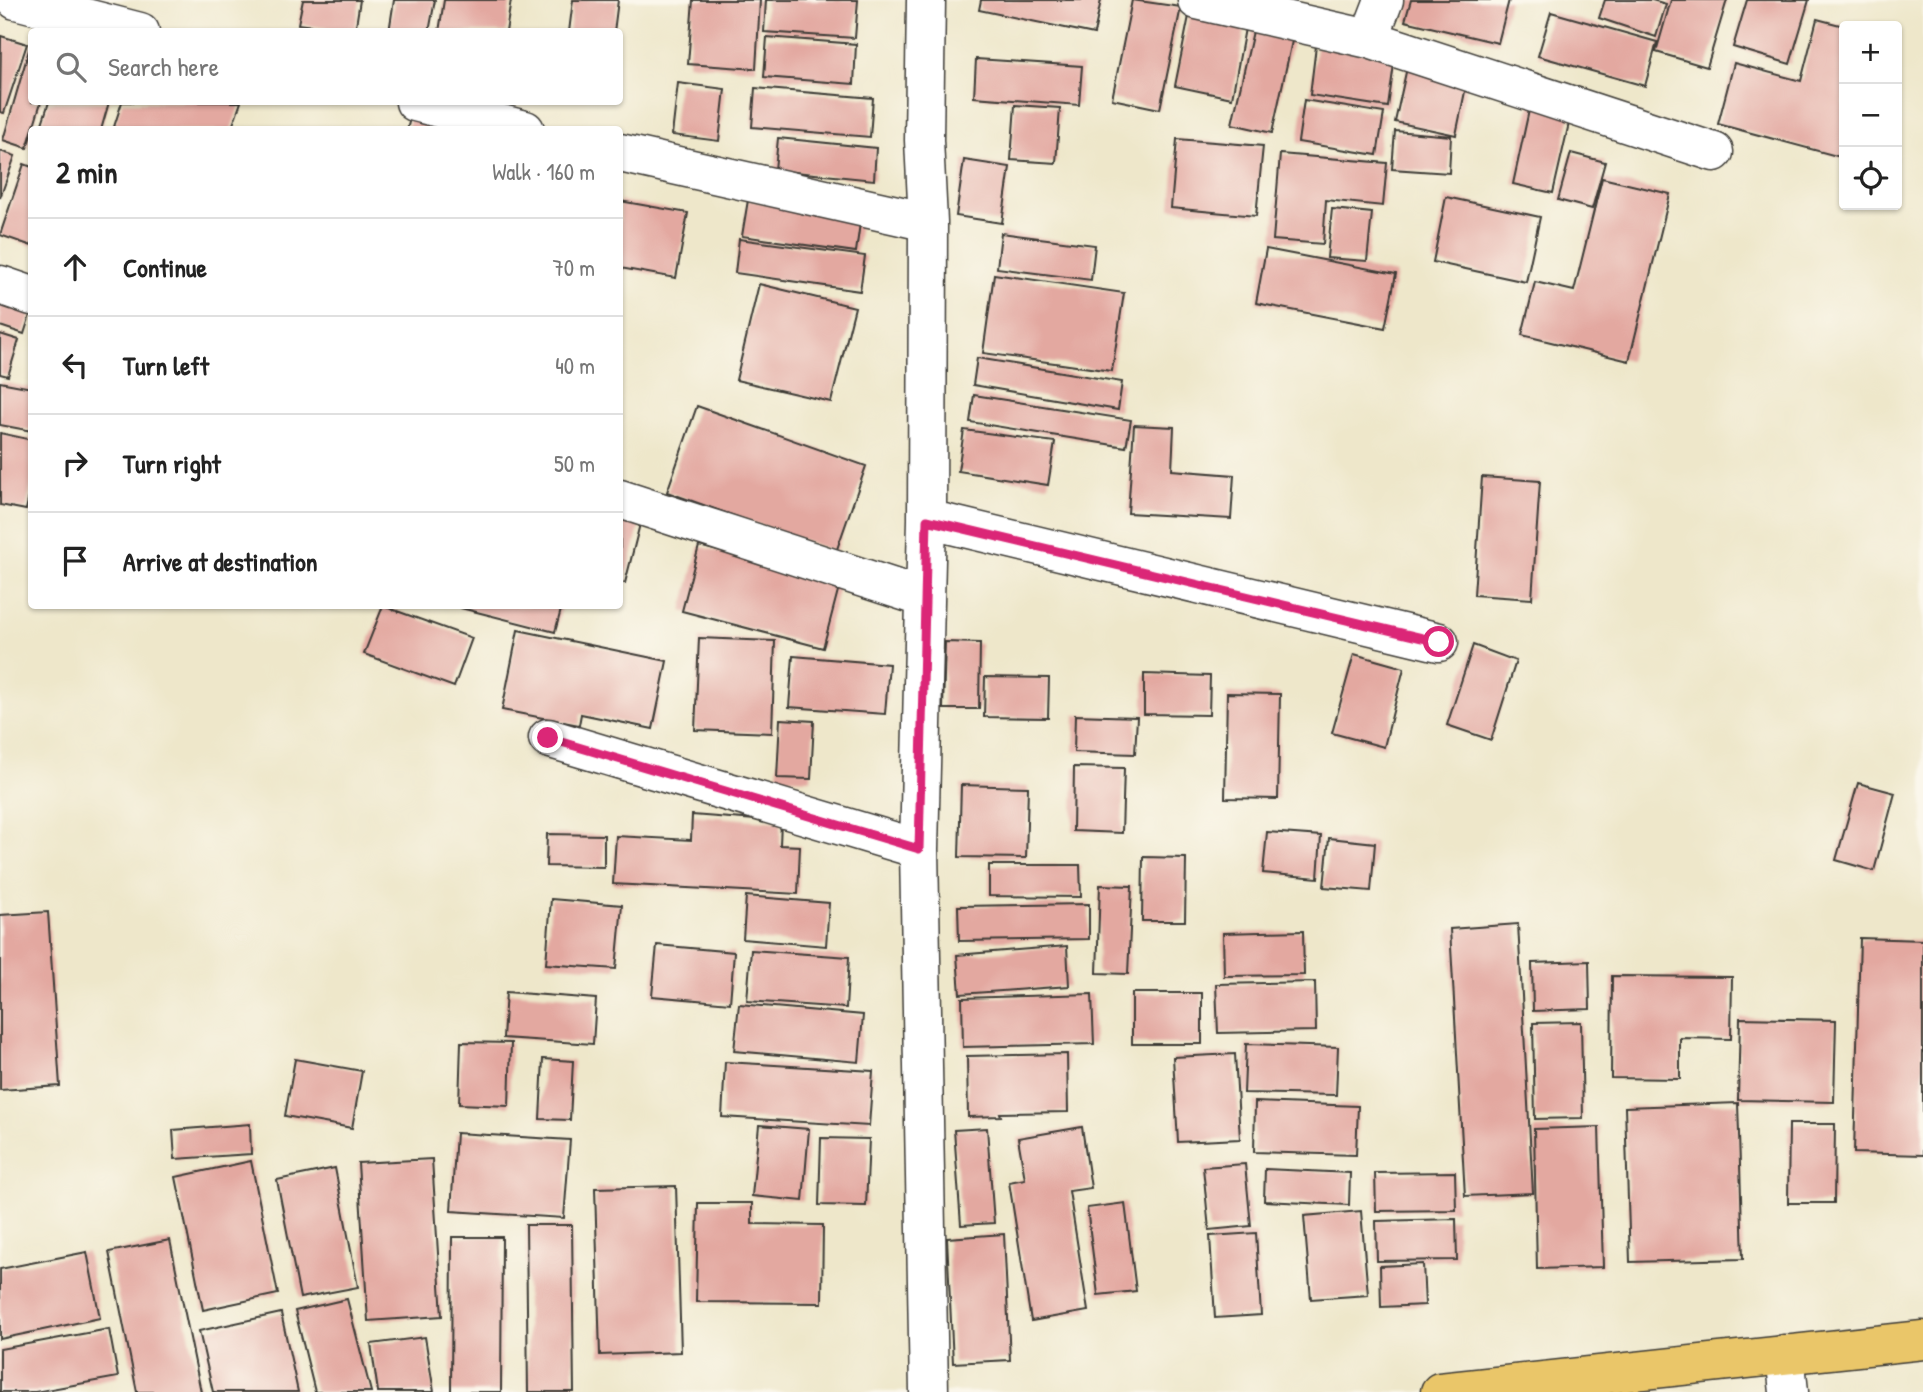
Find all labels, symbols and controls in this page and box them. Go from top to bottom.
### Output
map controls [1839,21,1902,210]
button: + [1839,21,1902,84]
search box [28,28,623,105]
icon: search [52,48,90,86]
text: Search here [108,49,219,84]
button: − [1839,84,1902,147]
button: locate [1839,147,1902,210]
text: 2 min [56,152,118,192]
text: Walk · 160 m [492,156,595,187]
icon: ahead [56,248,94,286]
text: Continue [123,250,207,285]
text: 70 m [552,252,595,283]
icon: left [56,346,94,384]
text: Turn left [123,348,209,383]
text: 40 m [555,350,595,381]
icon: right [56,444,94,482]
text: Turn right [123,446,221,481]
text: 50 m [554,448,595,479]
icon: arrive [56,542,94,580]
text: Arrive at destination [123,544,318,579]
route start [1423,626,1454,657]
route end [532,722,563,753]

